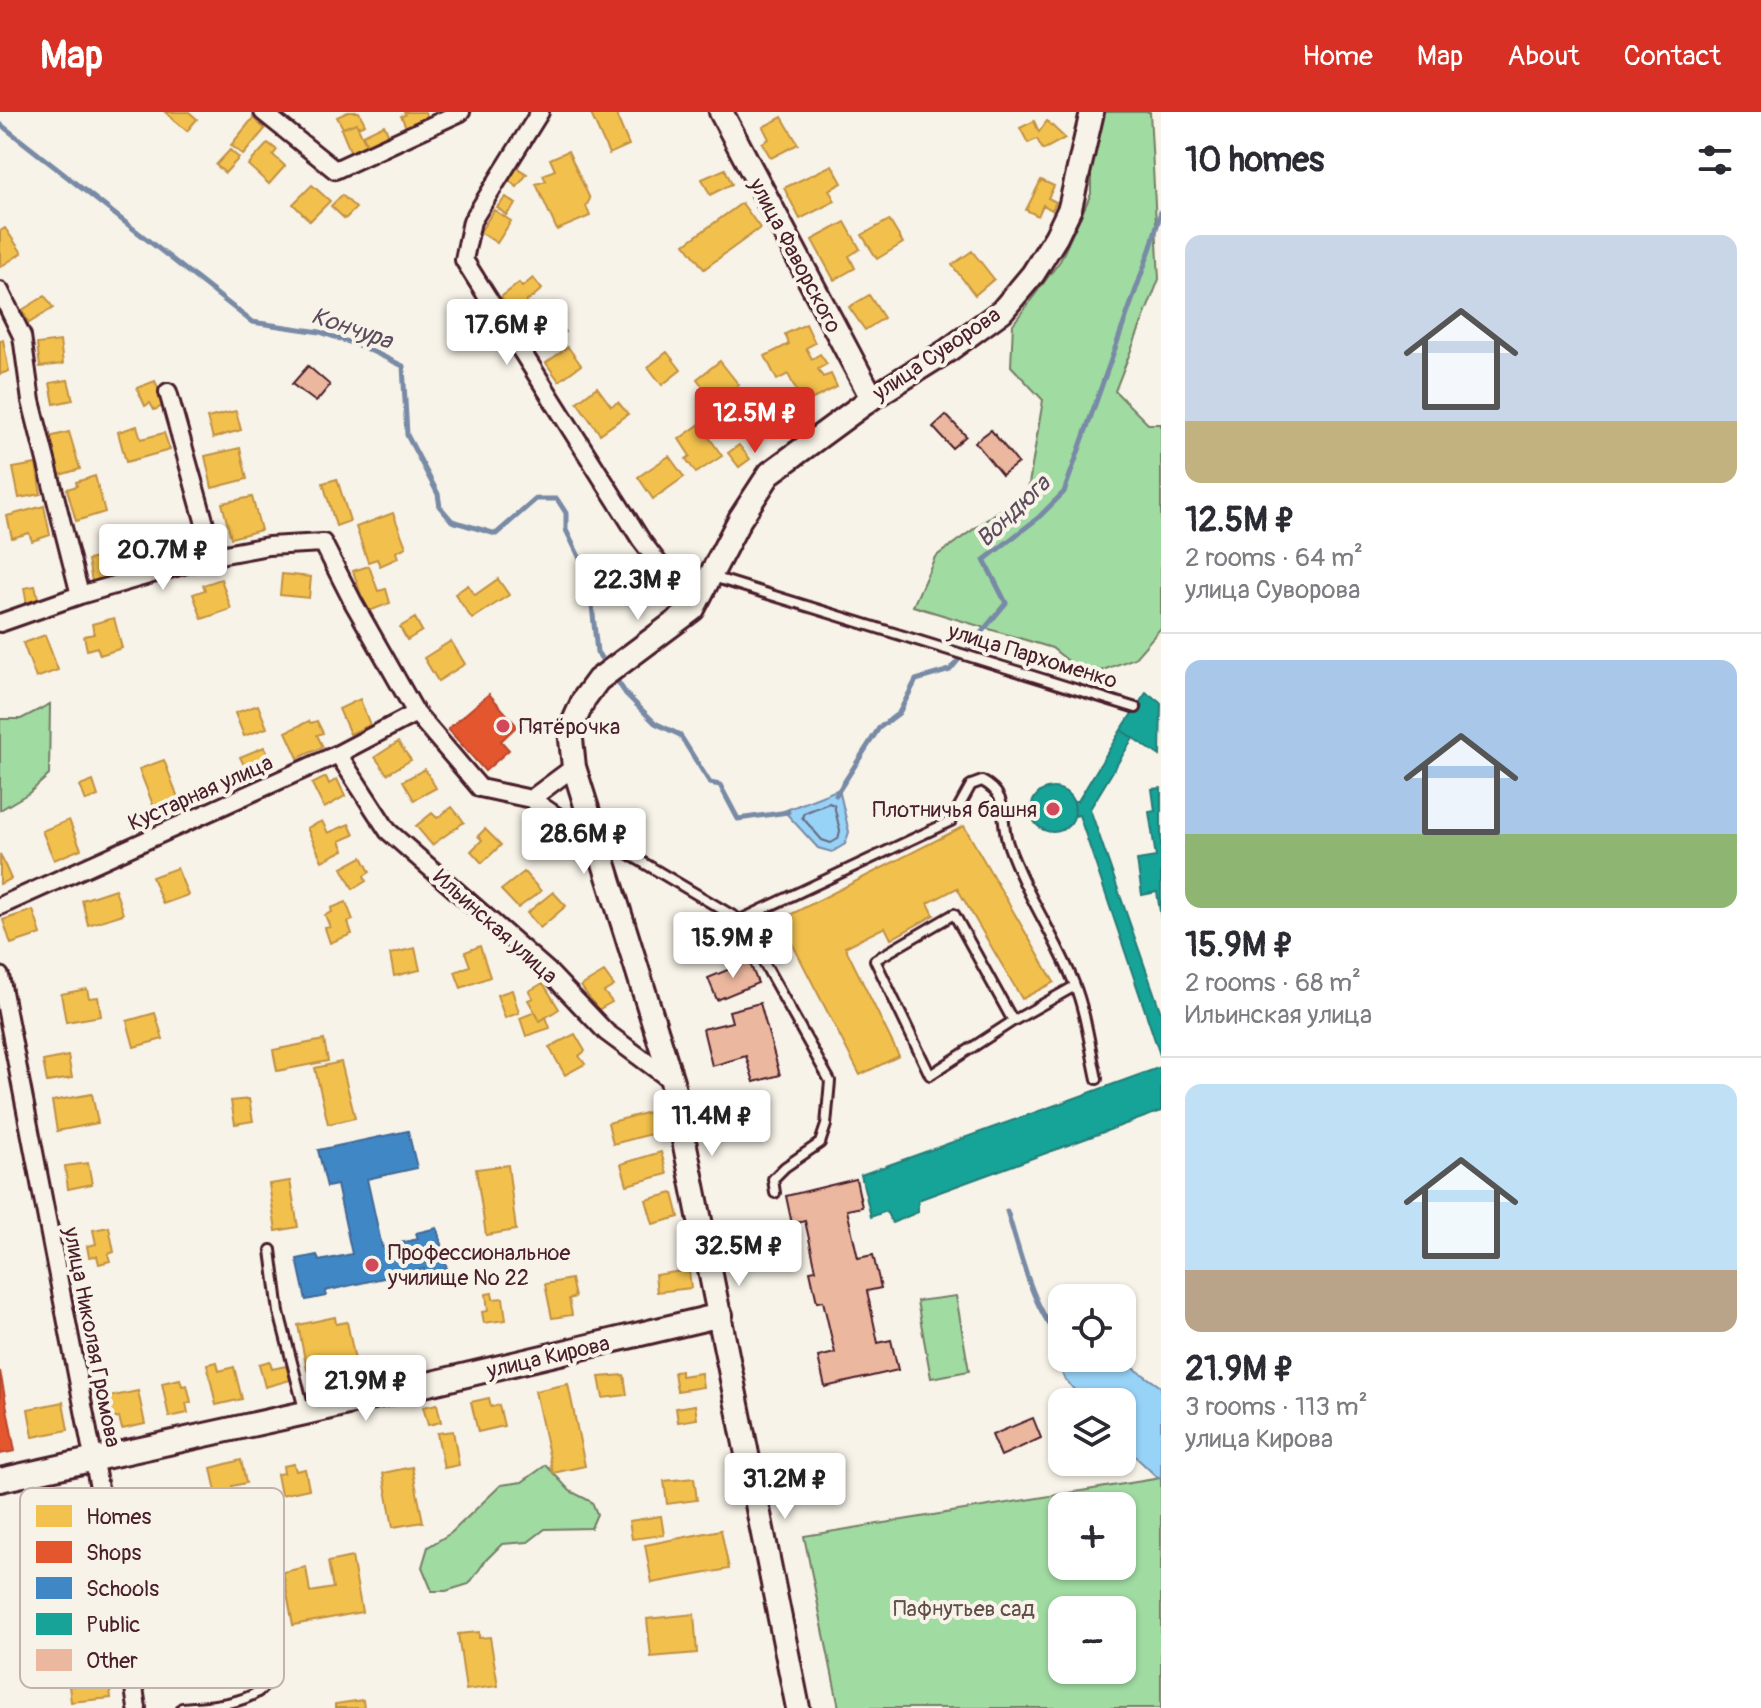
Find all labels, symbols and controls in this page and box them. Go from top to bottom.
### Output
text: Map [40,32,103,80]
text: Home [1302,39,1373,74]
text: Map [1417,39,1463,74]
text: About [1507,39,1580,74]
text: Contact [1624,39,1721,74]
icon: filters [1693,138,1737,182]
text: 10 homes [1185,139,1324,182]
street label: улица Фаворского [742,172,848,338]
icon: home [1389,287,1533,431]
pin: 17.6M ₽ [433,299,581,367]
water label: Кончура [308,301,398,356]
street label: улица Суворова [866,301,1006,407]
text: 17.6M ₽ [465,309,549,341]
pin: 12.5M ₽ [681,387,829,455]
text: 12.5M ₽ [713,397,797,429]
water label: Вондюга [971,468,1057,553]
text: 12.5M ₽ [1185,499,1295,542]
pin: 20.7M ₽ [89,524,237,592]
text: 20.7M ₽ [117,534,209,566]
text: 2 rooms · 64 m² [1185,542,1363,574]
pin: 22.3M ₽ [564,554,712,622]
text: 22.3M ₽ [593,564,683,596]
text: улица Суворова [1185,574,1360,606]
street label: улица Пархоменко [944,617,1121,695]
icon: home [1389,712,1533,856]
place label: Пятёрочка [519,713,620,741]
marker: Пятёрочка [494,717,512,735]
street label: Кустарная улица [124,748,277,837]
place label: Плотничья башня [873,796,1037,824]
marker: Плотничья башня [1044,800,1062,818]
pin: 28.6M ₽ [510,808,658,876]
text: 28.6M ₽ [540,818,628,850]
street label: Ильинская улица [427,863,564,990]
pin: 15.9M ₽ [659,912,807,980]
text: 15.9M ₽ [691,922,775,954]
text: 15.9M ₽ [1185,924,1294,967]
text: 2 rooms · 68 m² [1185,967,1361,999]
text: Ильинская улица [1185,999,1372,1031]
pin: 11.4M ₽ [638,1090,786,1158]
text: 11.4M ₽ [671,1100,753,1132]
icon: home [1389,1136,1533,1280]
pin: 32.5M ₽ [665,1220,813,1288]
street label: улица Николая Громова [57,1224,127,1450]
text: 32.5M ₽ [695,1230,783,1262]
place label: Профессиональное училище № 22 [387,1239,570,1292]
marker: Профессиональное училище № 22 [363,1256,381,1274]
map controls [1048,1284,1136,1684]
button: locate [1048,1284,1136,1372]
street label: улица Кирова [483,1329,612,1385]
text: 21.9M ₽ [1185,1348,1295,1391]
pin: 21.9M ₽ [292,1355,440,1423]
text: 21.9M ₽ [324,1365,408,1397]
button: layers [1048,1388,1136,1476]
text: 3 rooms · 113 m² [1185,1391,1368,1423]
text: улица Кирова [1185,1423,1333,1455]
pin: 31.2M ₽ [711,1453,859,1521]
text: 31.2M ₽ [743,1463,827,1495]
legend [20,1488,284,1688]
button: + [1048,1492,1136,1580]
text: Homes [86,1503,151,1531]
text: Shops [86,1539,142,1567]
text: Schools [86,1575,159,1603]
park label: Пафнутьев сад [893,1595,1035,1623]
button: − [1048,1596,1136,1684]
text: Public [86,1611,140,1639]
text: Other [86,1647,138,1675]

